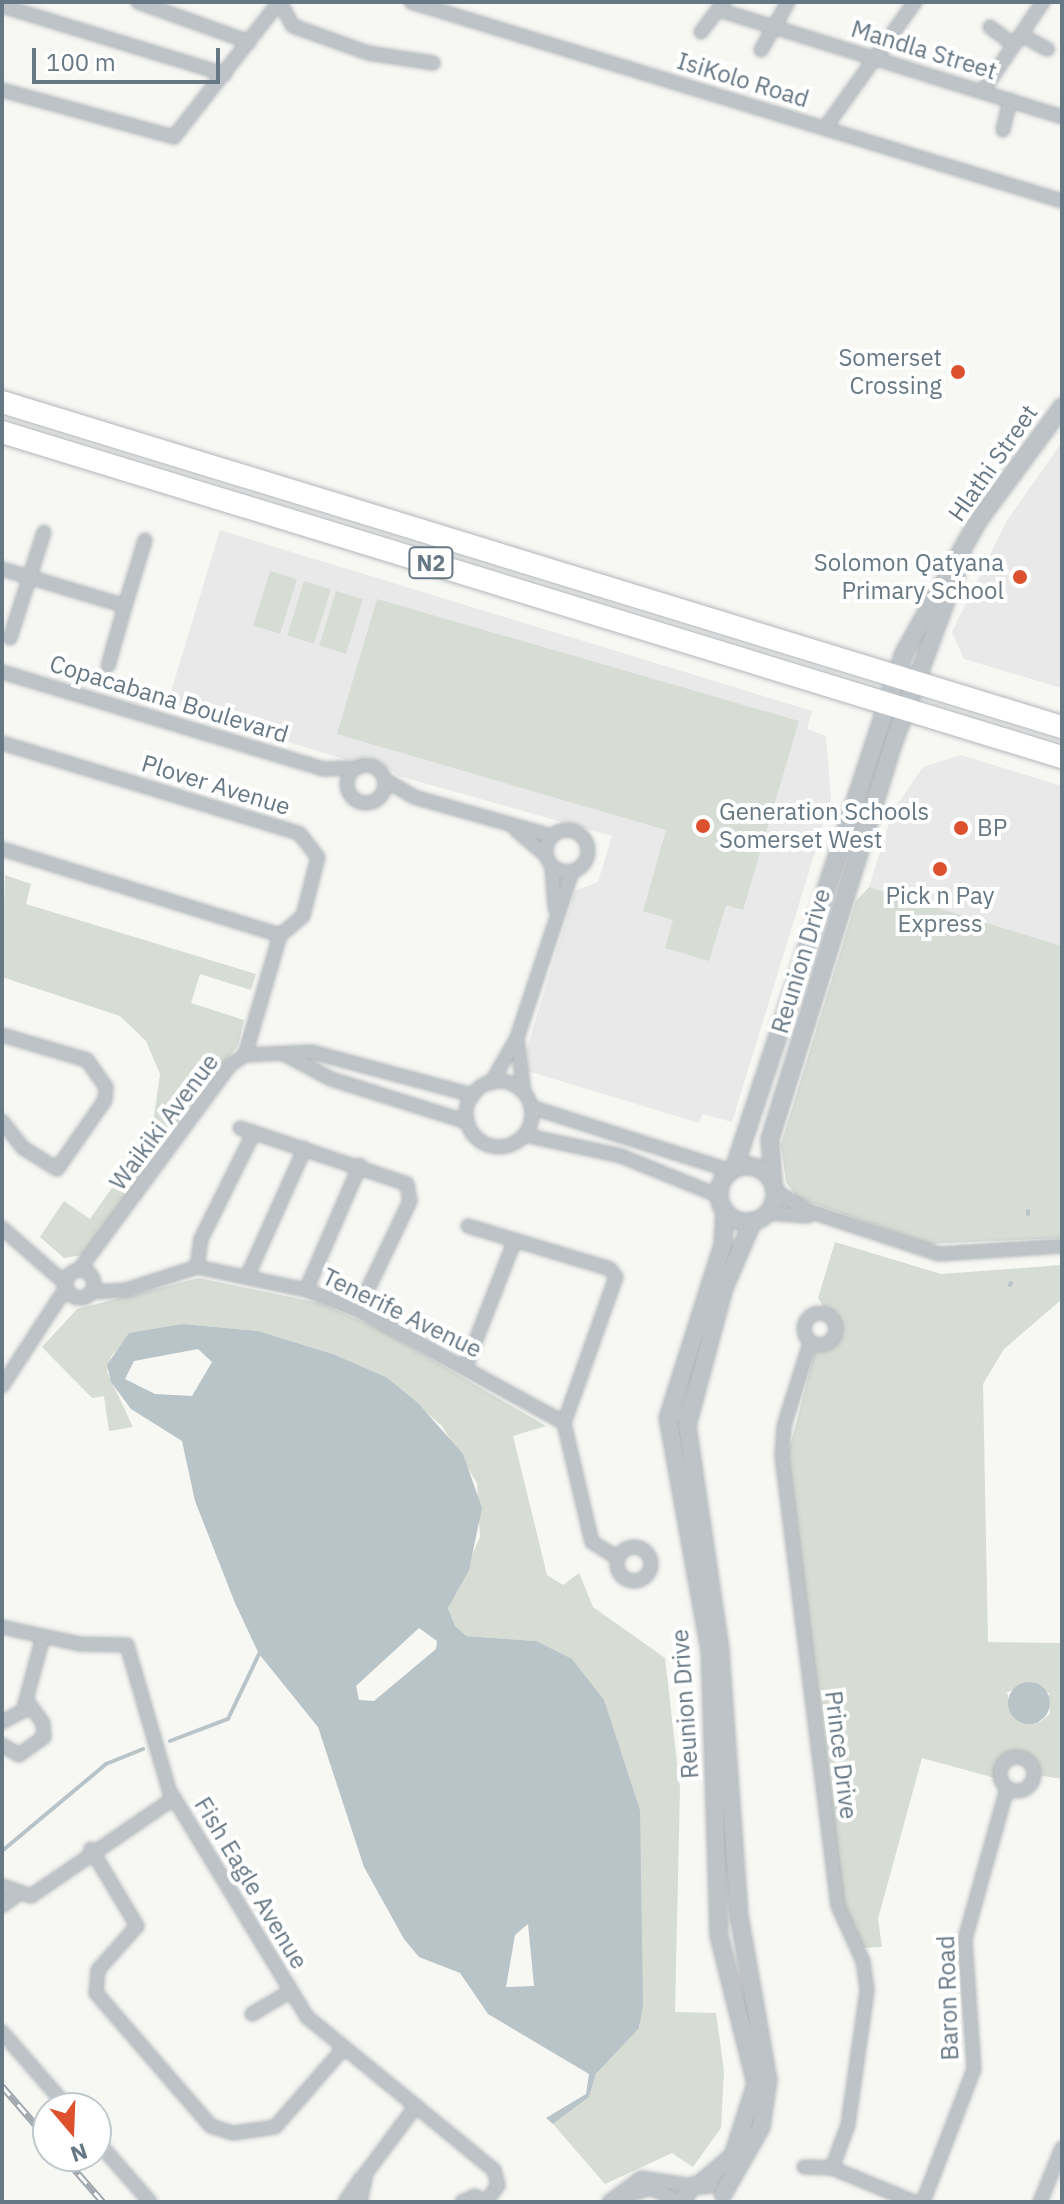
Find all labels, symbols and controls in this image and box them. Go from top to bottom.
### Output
street label: Mandla Street [848,14,1000,86]
scale bar [36,32,224,82]
text: 100 m [46,46,116,78]
street label: IsiKolo Road [674,46,812,114]
place label: Somerset Crossing [838,344,942,400]
marker: Somerset Crossing [949,363,967,381]
street label: Hlathi Street [942,399,1044,527]
road number: N2 [407,545,455,581]
place label: Solomon Qatyana Primary School [814,549,1004,605]
marker: Solomon Qatyana Primary School [1011,568,1029,586]
street label: Copacabana Boulevard [46,649,292,749]
street label: Plover Avenue [138,749,294,821]
place label: Generation Schools Somerset West [719,798,929,854]
place label: BP [977,814,1007,842]
marker: Generation Schools Somerset West [694,817,712,835]
marker: BP [952,819,970,837]
marker: Pick n Pay Express [931,860,949,878]
place label: Pick n Pay Express [885,882,995,938]
street label: Reunion Drive [765,885,837,1037]
street label: Waikiki Avenue [103,1048,225,1196]
street label: Tenerife Avenue [318,1262,486,1364]
street label: Reunion Drive [665,1628,705,1780]
street label: Prince Drive [819,1689,863,1821]
street label: Fish Eagle Avenue [188,1792,314,1974]
street label: Baron Road [931,1935,965,2061]
north arrow [32,2092,112,2172]
text: N [67,2137,92,2170]

